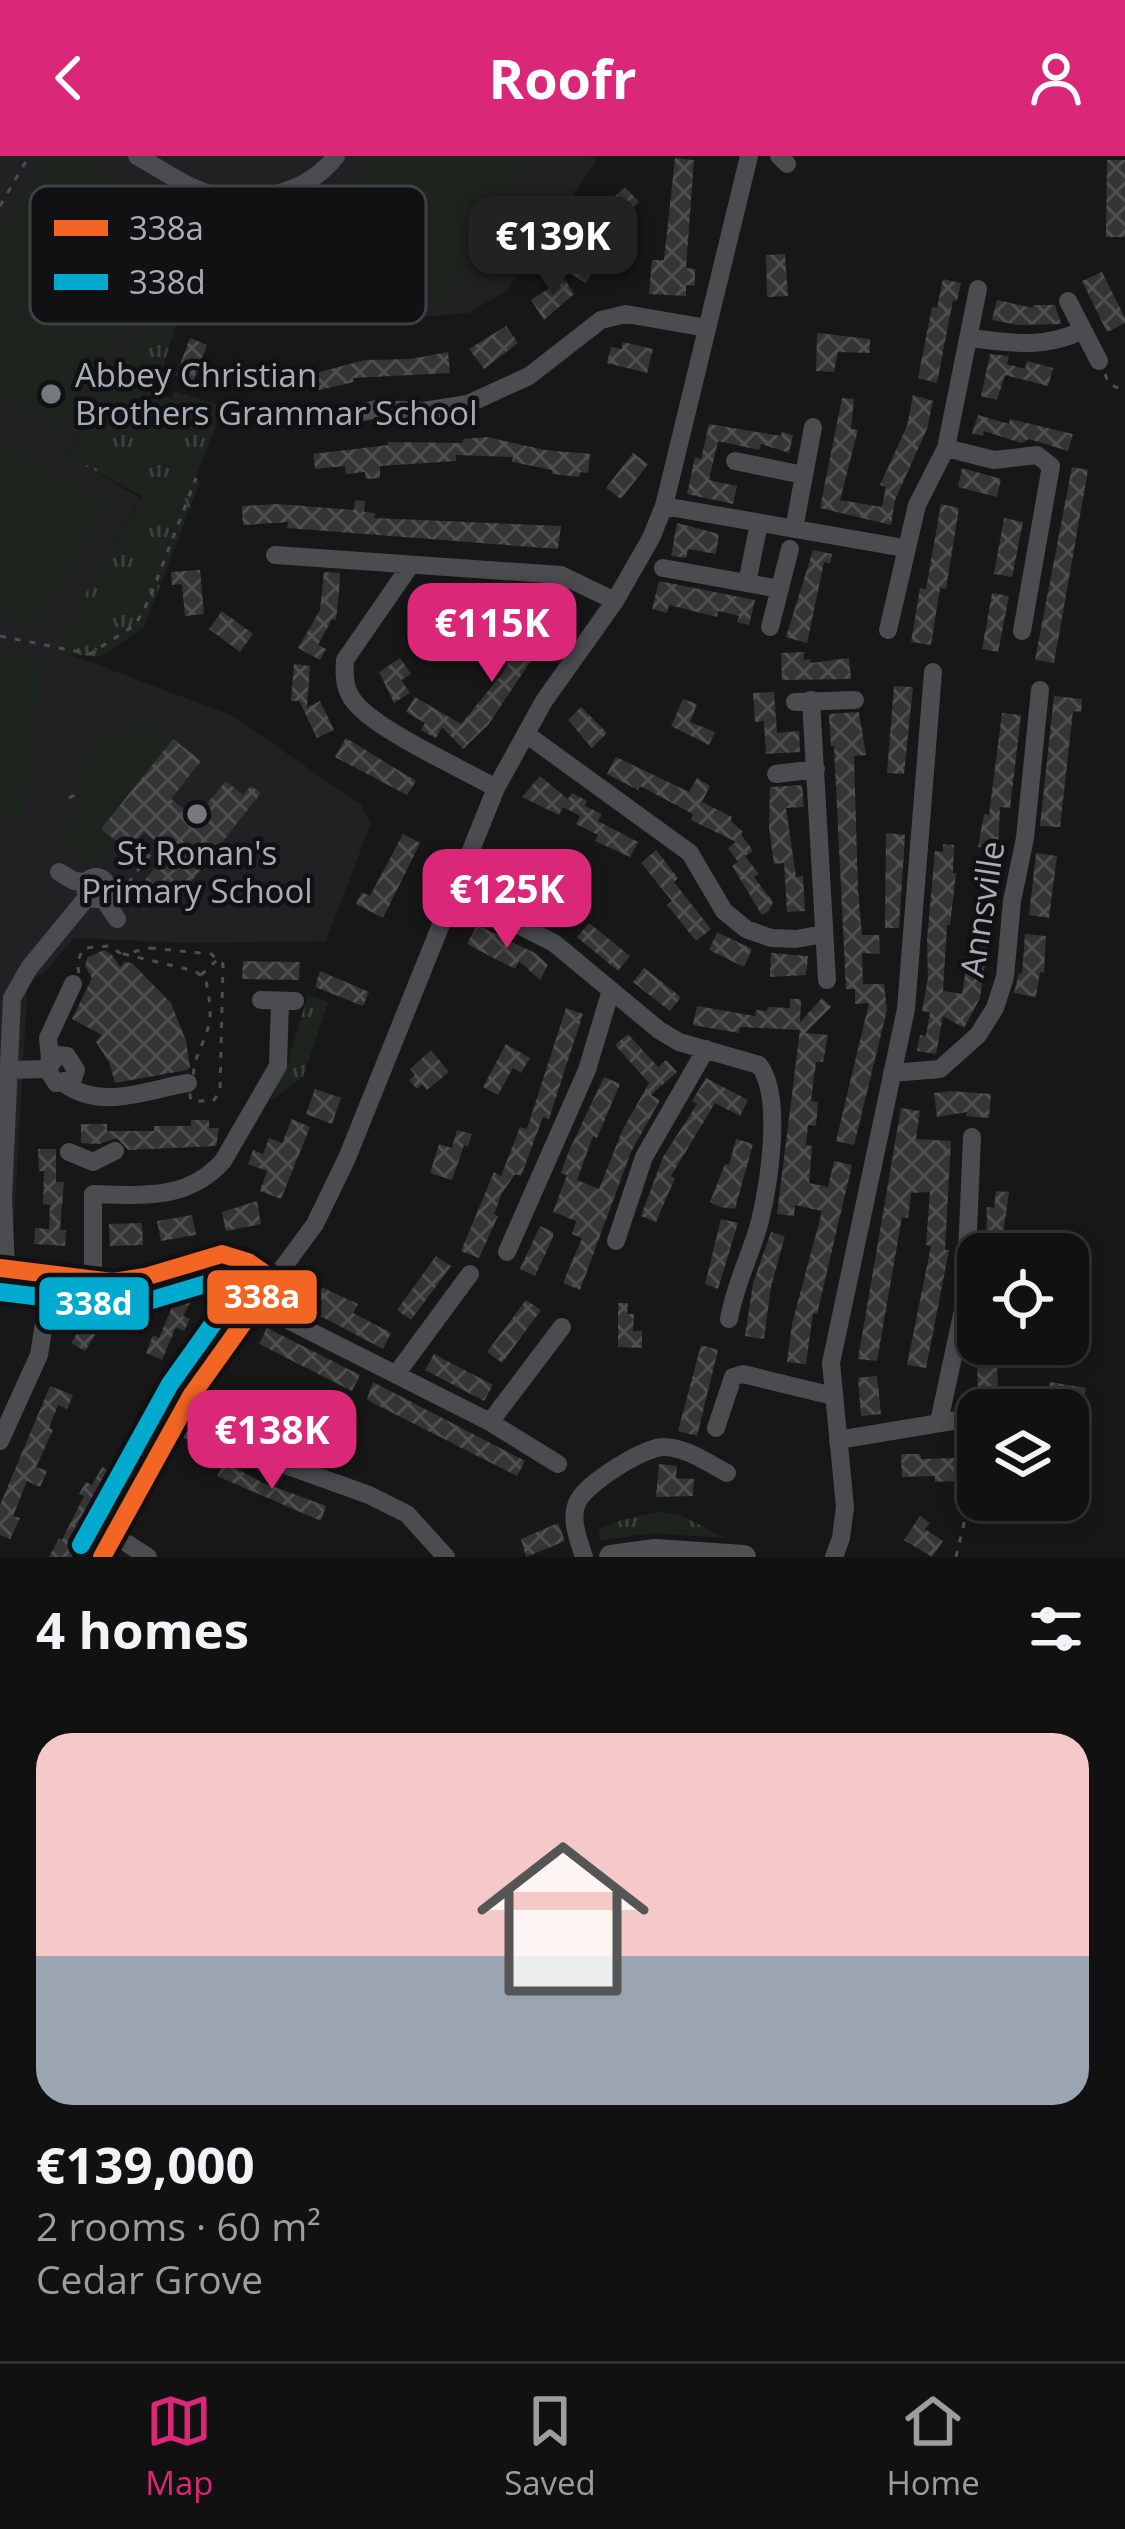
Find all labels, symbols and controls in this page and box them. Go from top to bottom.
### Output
text: Roofr [489,41,636,115]
icon: back [36,45,102,111]
icon: person [1023,45,1089,111]
legend [30,186,426,324]
pin: €139K [469,196,637,298]
text: 338a [129,205,204,250]
text: €139K [495,208,611,261]
text: 338d [129,259,206,304]
place label: Abbey Christian Brothers Grammar School [75,352,477,435]
marker: Abbey Christian Brothers Grammar School [38,381,64,407]
pin: €115K [408,583,576,685]
text: €115K [434,595,550,648]
marker: St Ronan's Primary School [184,801,210,827]
place label: St Ronan's Primary School [81,830,313,913]
street label: Annsville [949,838,1014,980]
pin: €125K [423,849,591,951]
text: €125K [449,861,565,914]
map controls [957,1233,1089,1521]
button: locate [957,1233,1089,1365]
line badge: 338a [205,1268,319,1326]
text: 338a [224,1273,300,1318]
line badge: 338d [37,1275,151,1332]
text: 338d [55,1280,133,1325]
button: layers [957,1389,1089,1521]
pin: €138K [188,1390,356,1492]
text: €138K [214,1402,330,1455]
text: 4 homes [36,1594,249,1664]
icon: filters [1023,1596,1089,1662]
icon: home [455,1811,671,2027]
text: €139,000 [36,2129,255,2199]
text: 2 rooms · 60 m² [36,2199,321,2252]
text: Cedar Grove [36,2252,263,2305]
tab: Map [145,2388,214,2505]
tab: Saved [504,2388,596,2505]
tab: Home [886,2388,980,2505]

